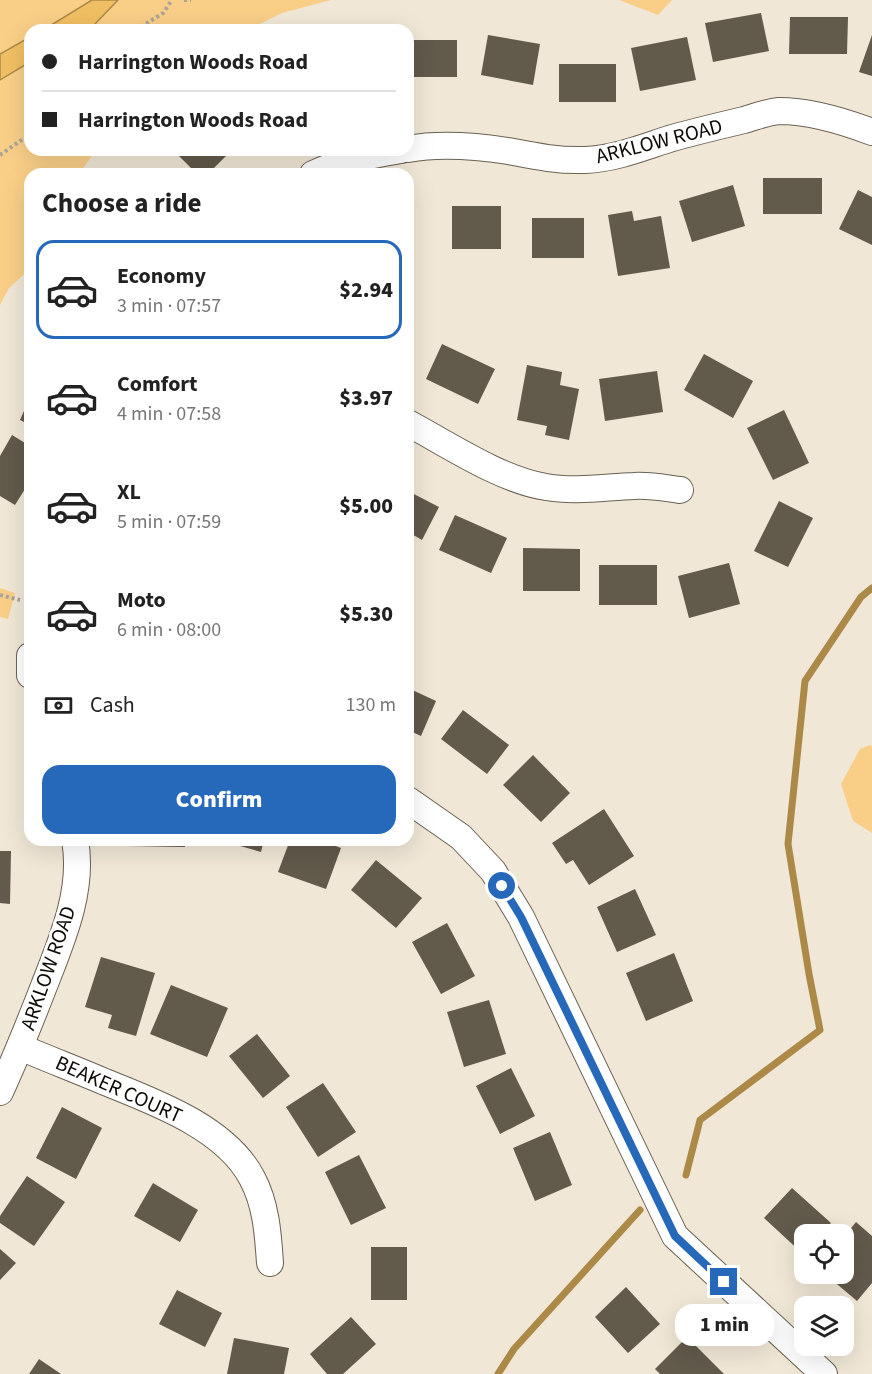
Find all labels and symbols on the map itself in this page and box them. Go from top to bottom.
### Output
street label: ARKLOW ROAD [592,111,726,171]
route start [488,872,515,899]
street label: ARKLOW ROAD [13,902,83,1034]
street label: BEAKER COURT [51,1048,187,1130]
route end [710,1268,737,1295]
callout: 1 min [674,1303,774,1345]

